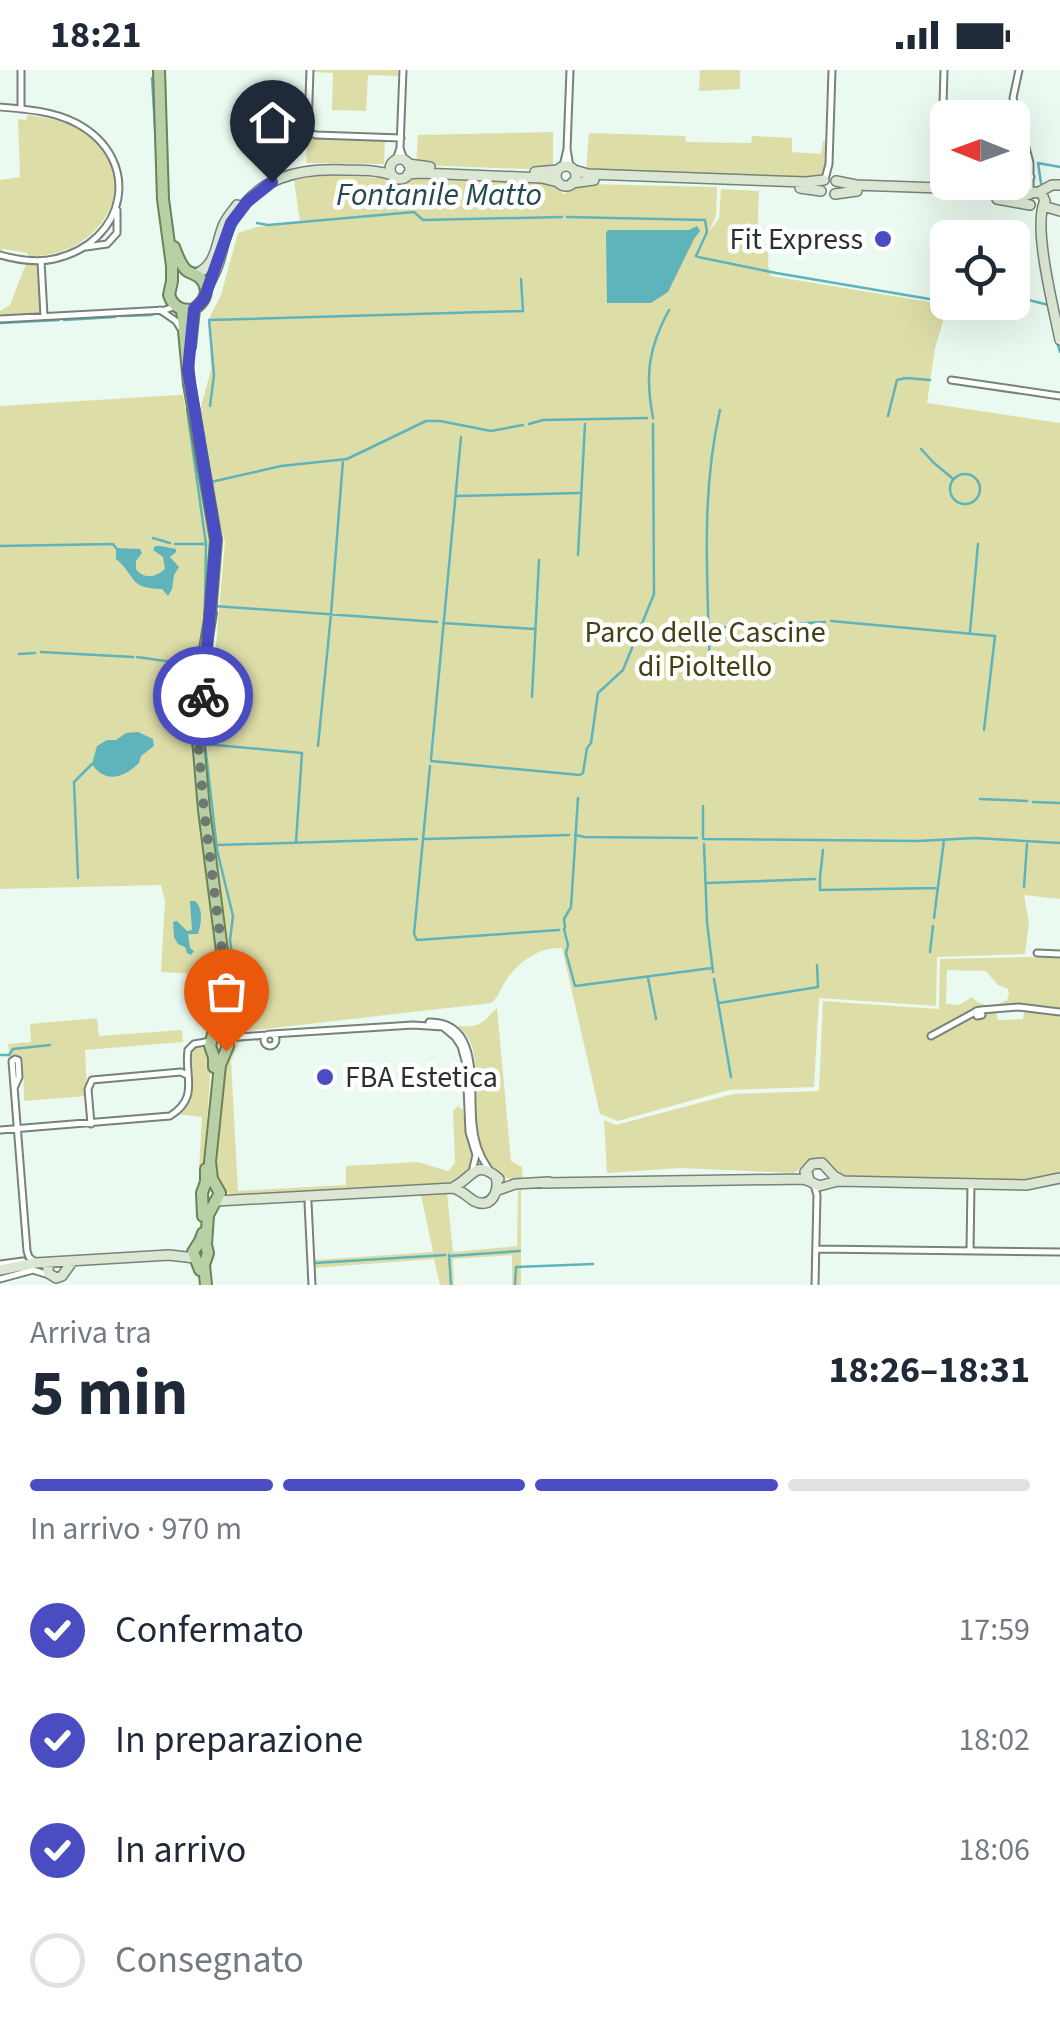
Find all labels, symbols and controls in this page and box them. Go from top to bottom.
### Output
text: 18:21 [50,8,142,62]
pin [230,80,315,183]
icon: home [245,95,300,150]
north arrow [930,100,1030,200]
map controls [930,100,1030,320]
water label: Fontanile Matto [336,172,542,218]
place label: Fit Express [730,218,863,261]
button: locate [930,220,1030,320]
marker: Fit Express [872,228,894,250]
park label: Parco delle Cascine di Pioltello [584,611,826,688]
courier [153,646,253,746]
icon: bike [176,669,231,724]
pin [184,949,269,1052]
icon: bag [199,964,254,1019]
place label: FBA Estetica [345,1056,498,1099]
marker: FBA Estetica [314,1066,336,1088]
text: Arriva tra [30,1310,152,1356]
text: 18:26–18:31 [828,1343,1030,1397]
text: 5 min [30,1347,188,1440]
text: In arrivo · 970 m [30,1506,242,1552]
icon: check [30,1603,85,1658]
text: Confermato [115,1603,304,1657]
text: 17:59 [958,1607,1030,1653]
icon: check [30,1713,85,1768]
text: In preparazione [115,1713,363,1767]
text: 18:02 [958,1717,1030,1763]
icon: check [30,1823,85,1878]
text: In arrivo [115,1823,246,1877]
text: 18:06 [958,1827,1030,1873]
text: Consegnato [115,1933,304,1987]

